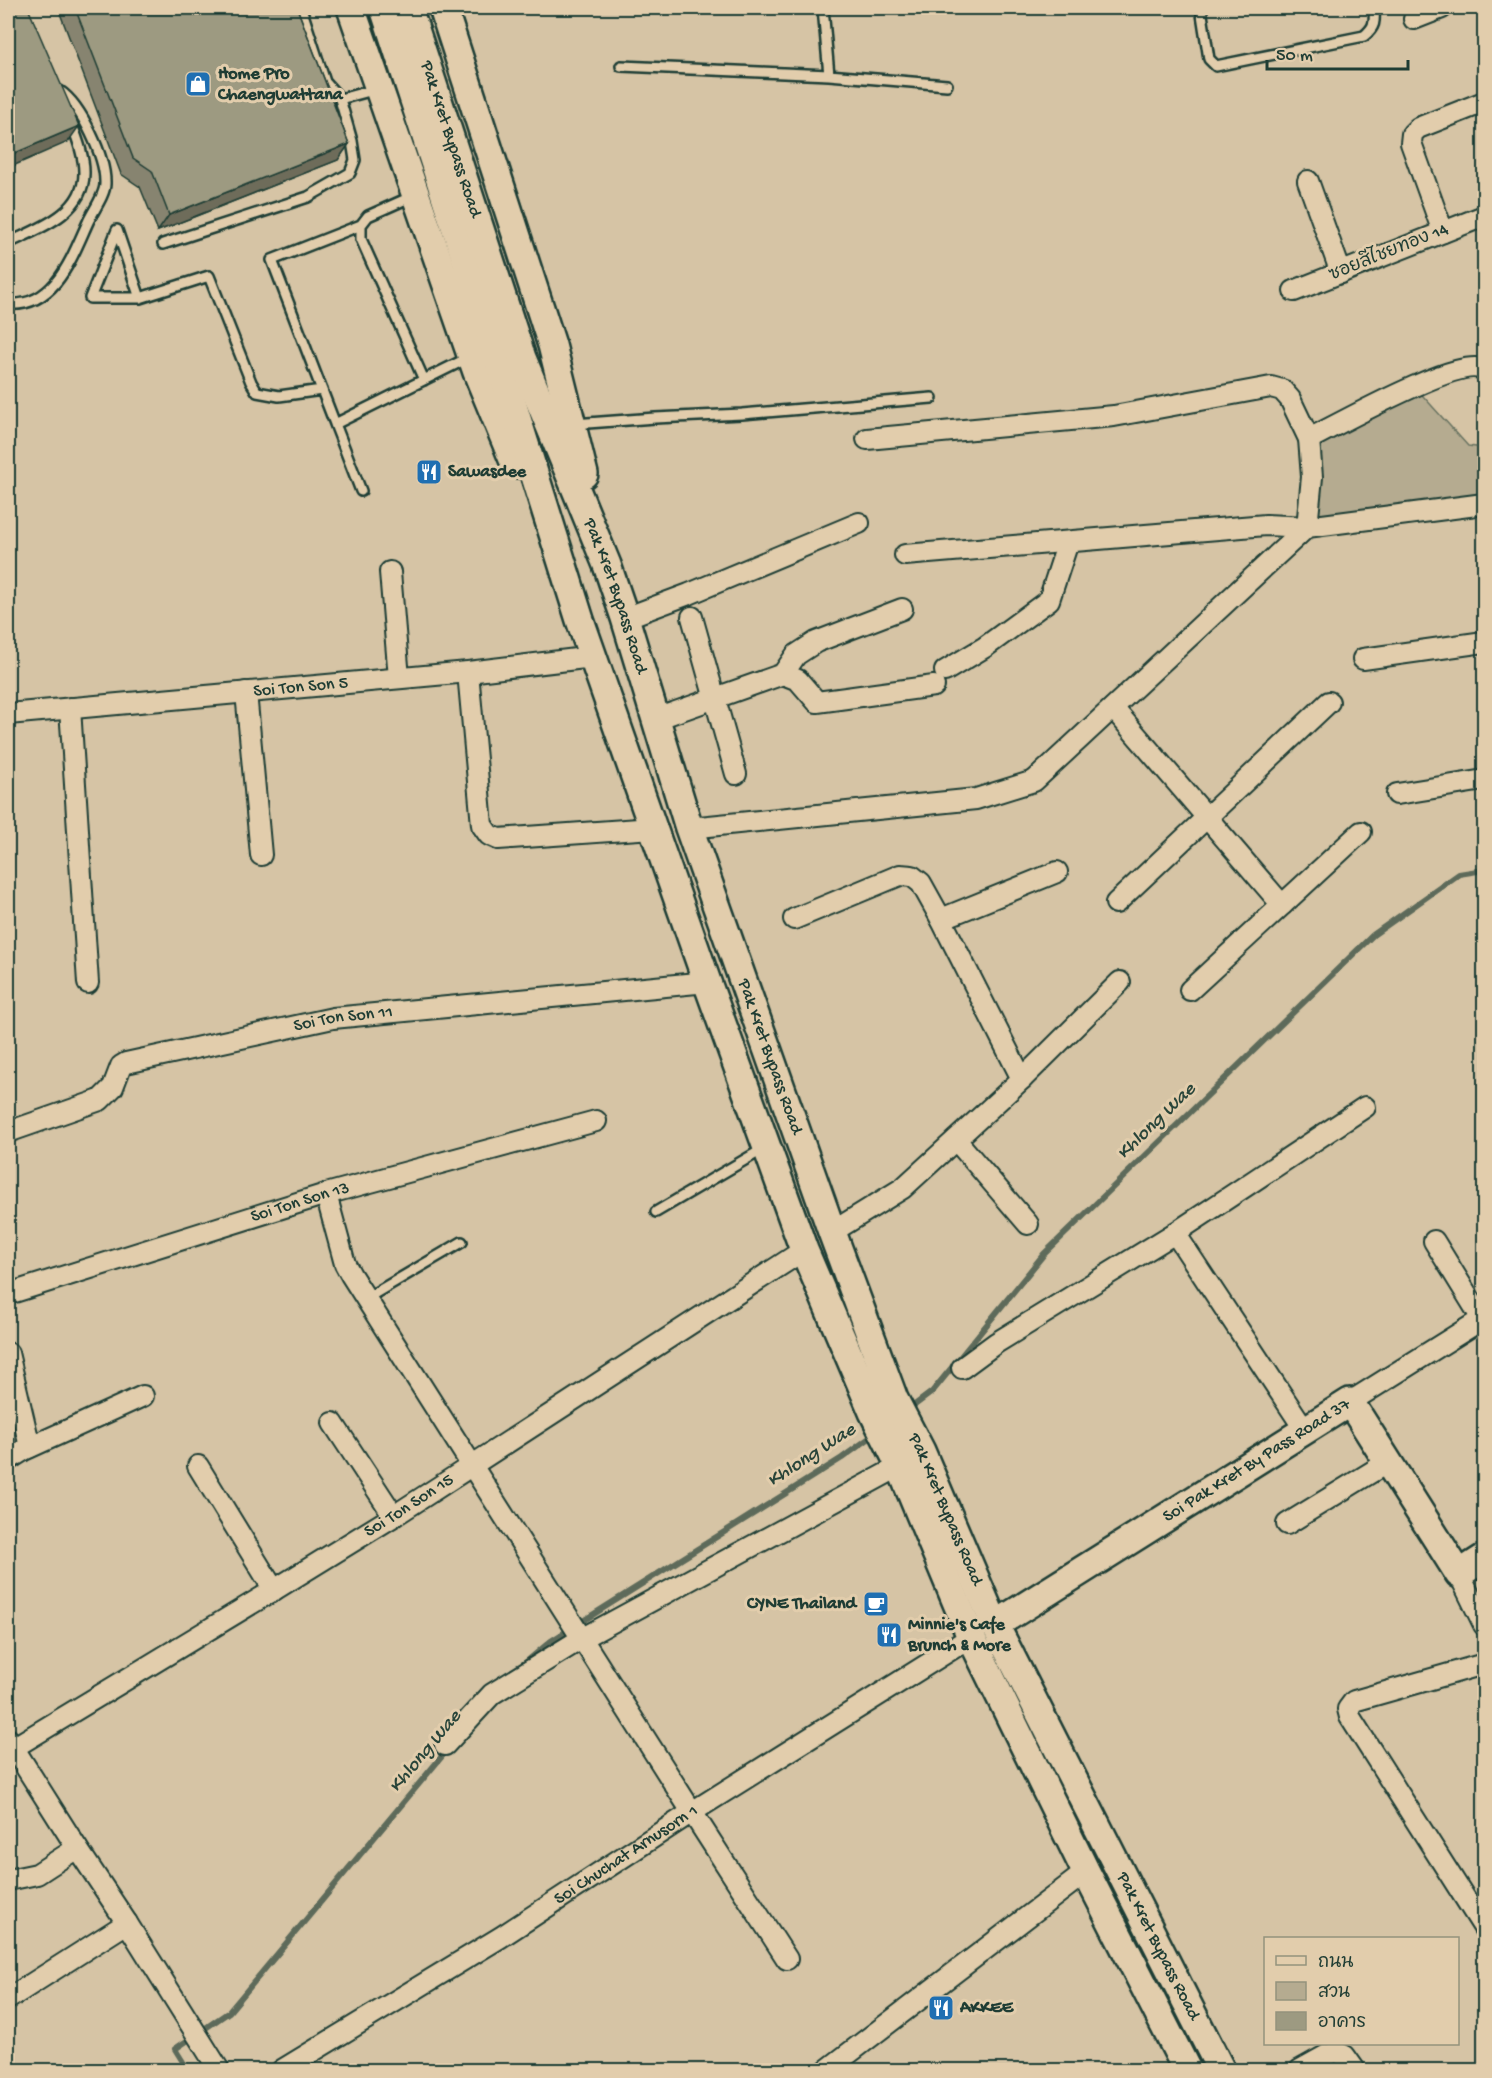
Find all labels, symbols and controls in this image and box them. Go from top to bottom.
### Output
scale bar [1267,33,1408,71]
text: 50 m [1276,46,1313,67]
street label: Pak Kret Bypass Road [415,57,486,221]
place label: Home Pro Chaengwattana [217,64,344,106]
shop icon: Home Pro Chaengwattana [183,69,213,99]
street label: ซอยสีไชยทอง 14 [1324,215,1452,287]
restaurant icon: Sawasdee [414,457,444,487]
place label: Sawasdee [448,462,527,483]
street label: Pak Kret Bypass Road [578,514,652,678]
street label: Soi Ton Son 5 [253,672,349,702]
street label: Pak Kret Bypass Road [732,975,808,1139]
street label: Soi Ton Son 11 [292,1002,394,1037]
water label: Khlong Wae [1113,1078,1202,1165]
street label: Soi Ton Son 13 [248,1178,352,1228]
street label: Soi Pak Kret By Pass Road 37 [1159,1394,1355,1527]
water label: Khlong Wae [764,1419,861,1493]
street label: Pak Kret Bypass Road [903,1429,988,1590]
street label: Soi Ton Son 15 [360,1470,458,1542]
cafe icon: CYNE Thailand [861,1589,891,1619]
place label: CYNE Thailand [746,1594,858,1615]
place label: Minnie's Cafe Brunch & More [907,1615,1011,1657]
restaurant icon: Minnie's Cafe Brunch & More [874,1620,904,1650]
water label: Khlong Wae [385,1706,468,1798]
street label: Soi Chuchat Arnusorn 1 [550,1800,702,1910]
street label: Pak Kret Bypass Road [1111,1868,1205,2025]
legend [1264,1937,1459,2045]
text: ถนน [1318,1953,1353,1974]
text: สวน [1318,1983,1350,2004]
restaurant icon: AKKEE [926,1993,956,2023]
place label: AKKEE [959,1998,1015,2019]
text: อาคาร [1318,2013,1366,2034]

